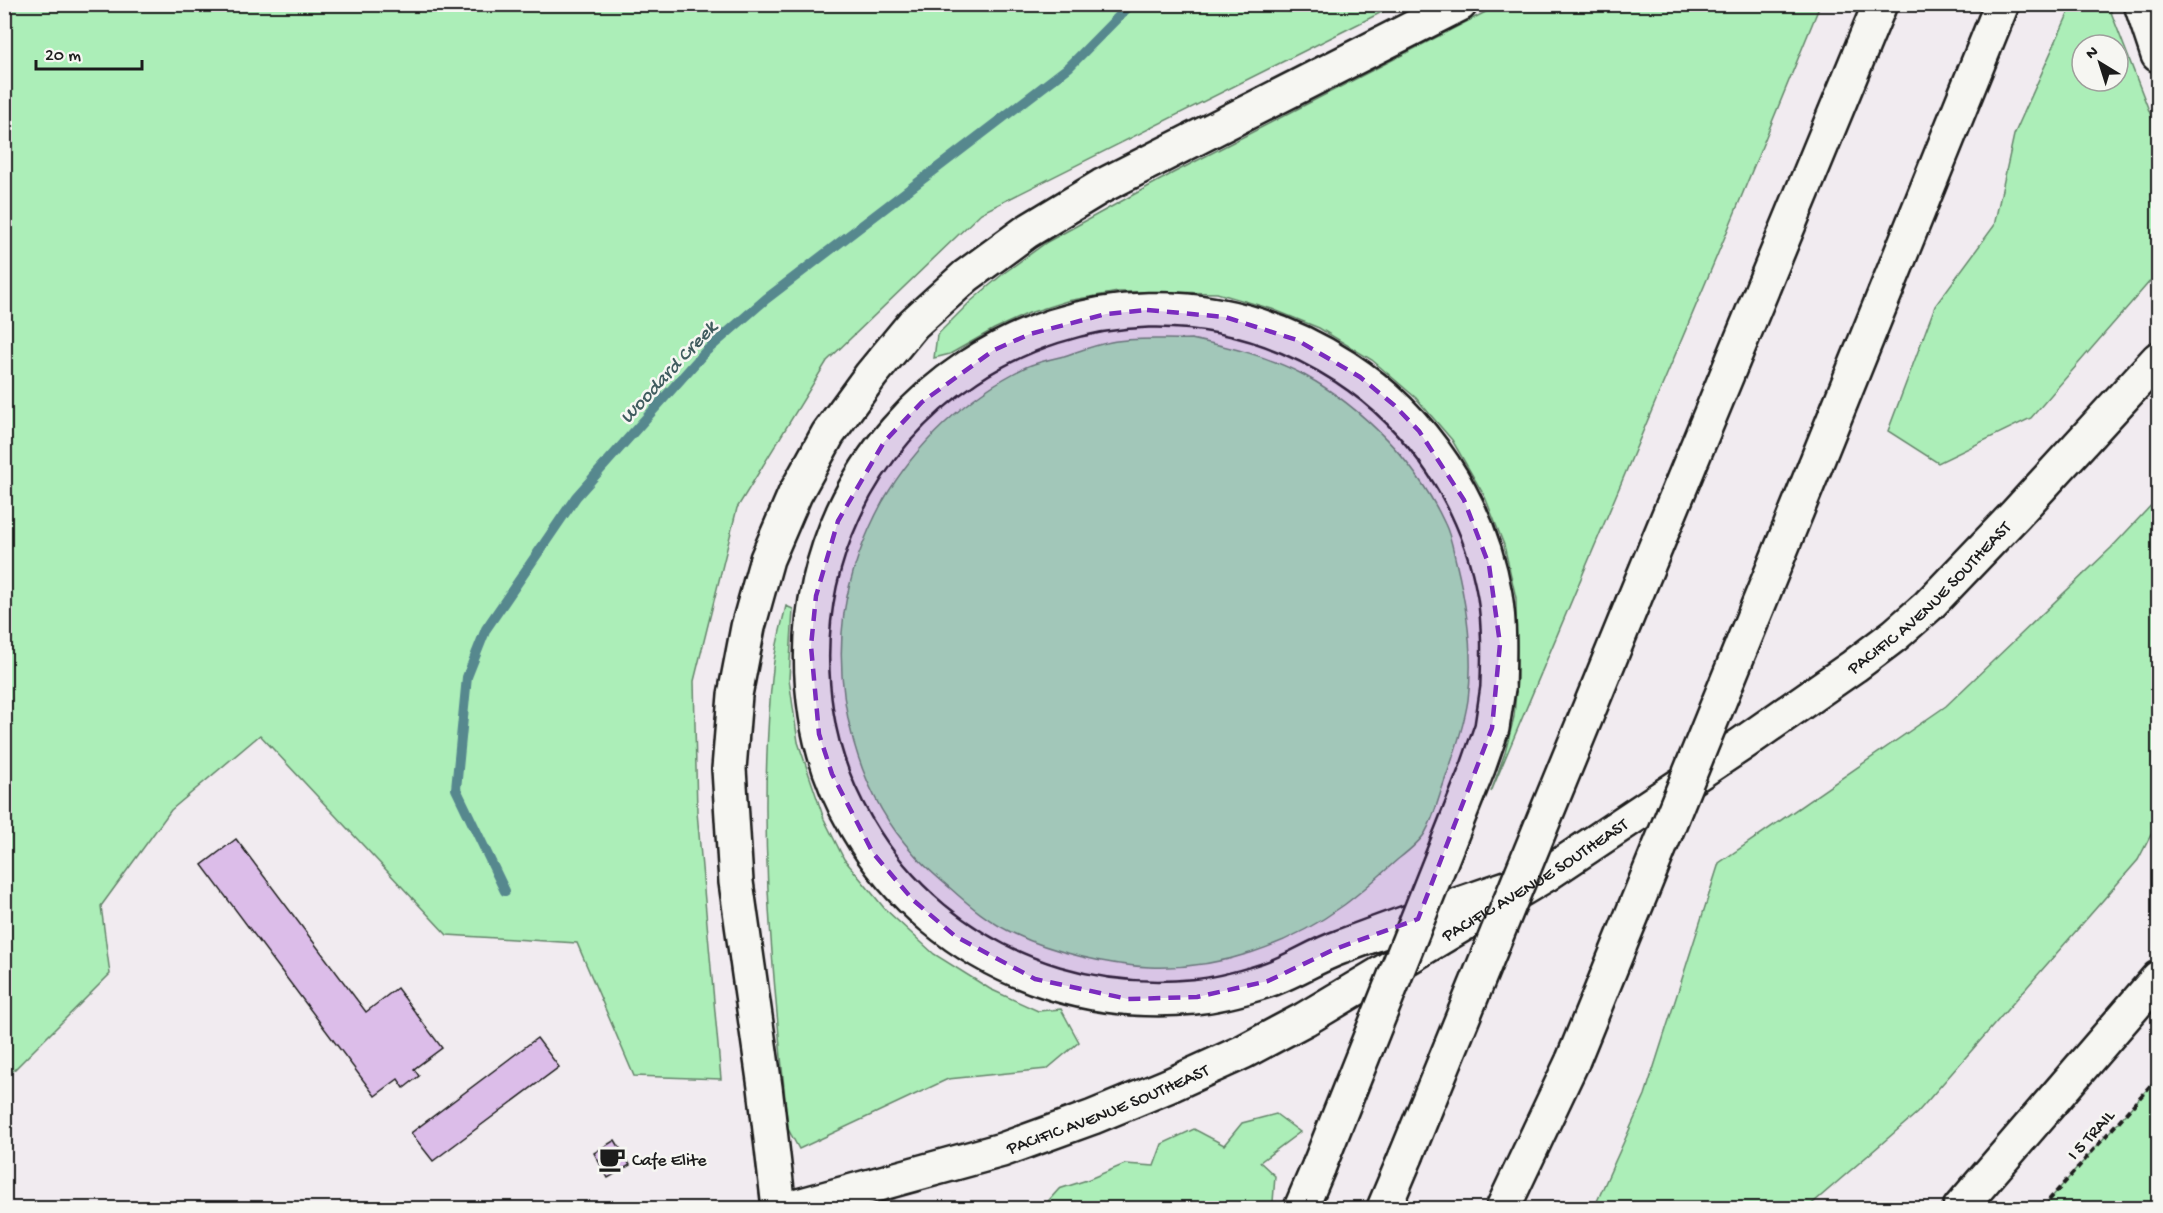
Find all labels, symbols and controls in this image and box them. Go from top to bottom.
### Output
scale bar [36,33,142,71]
north arrow [2070,33,2130,93]
text: N [2083,43,2103,65]
text: 20 m [45,46,81,67]
water label: Woodard Creek [616,316,724,429]
street label: PACIFIC AVENUE SOUTHEAST [1844,517,2017,681]
street label: PACIFIC AVENUE SOUTHEAST [1438,814,1634,948]
street label: PACIFIC AVENUE SOUTHEAST [1003,1060,1214,1161]
street label: I 5 TRAIL [2064,1105,2121,1165]
cafe icon: Cafe Elite [597,1144,627,1174]
place label: Cafe Elite [632,1151,707,1172]

